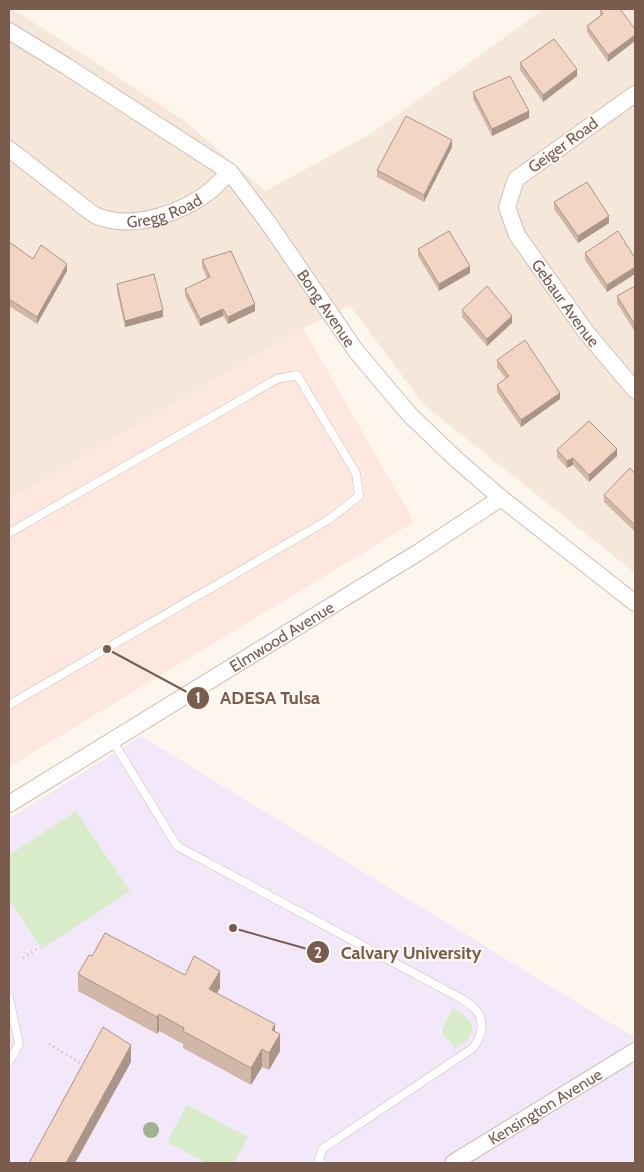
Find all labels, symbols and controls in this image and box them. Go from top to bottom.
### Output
street label: Geiger Road [524,113,602,177]
street label: Gregg Road [126,190,205,231]
street label: Gebaur Avenue [528,256,604,351]
street label: Bong Avenue [293,266,360,350]
street label: Elmwood Avenue [226,597,337,676]
callout: ADESA Tulsa [186,681,330,714]
text: ADESA Tulsa [220,687,320,709]
text: 1 [195,689,201,707]
callout: Calvary University [305,936,491,969]
text: Calvary University [341,942,482,964]
text: 2 [314,944,322,962]
street label: Kensington Avenue [485,1064,605,1149]

